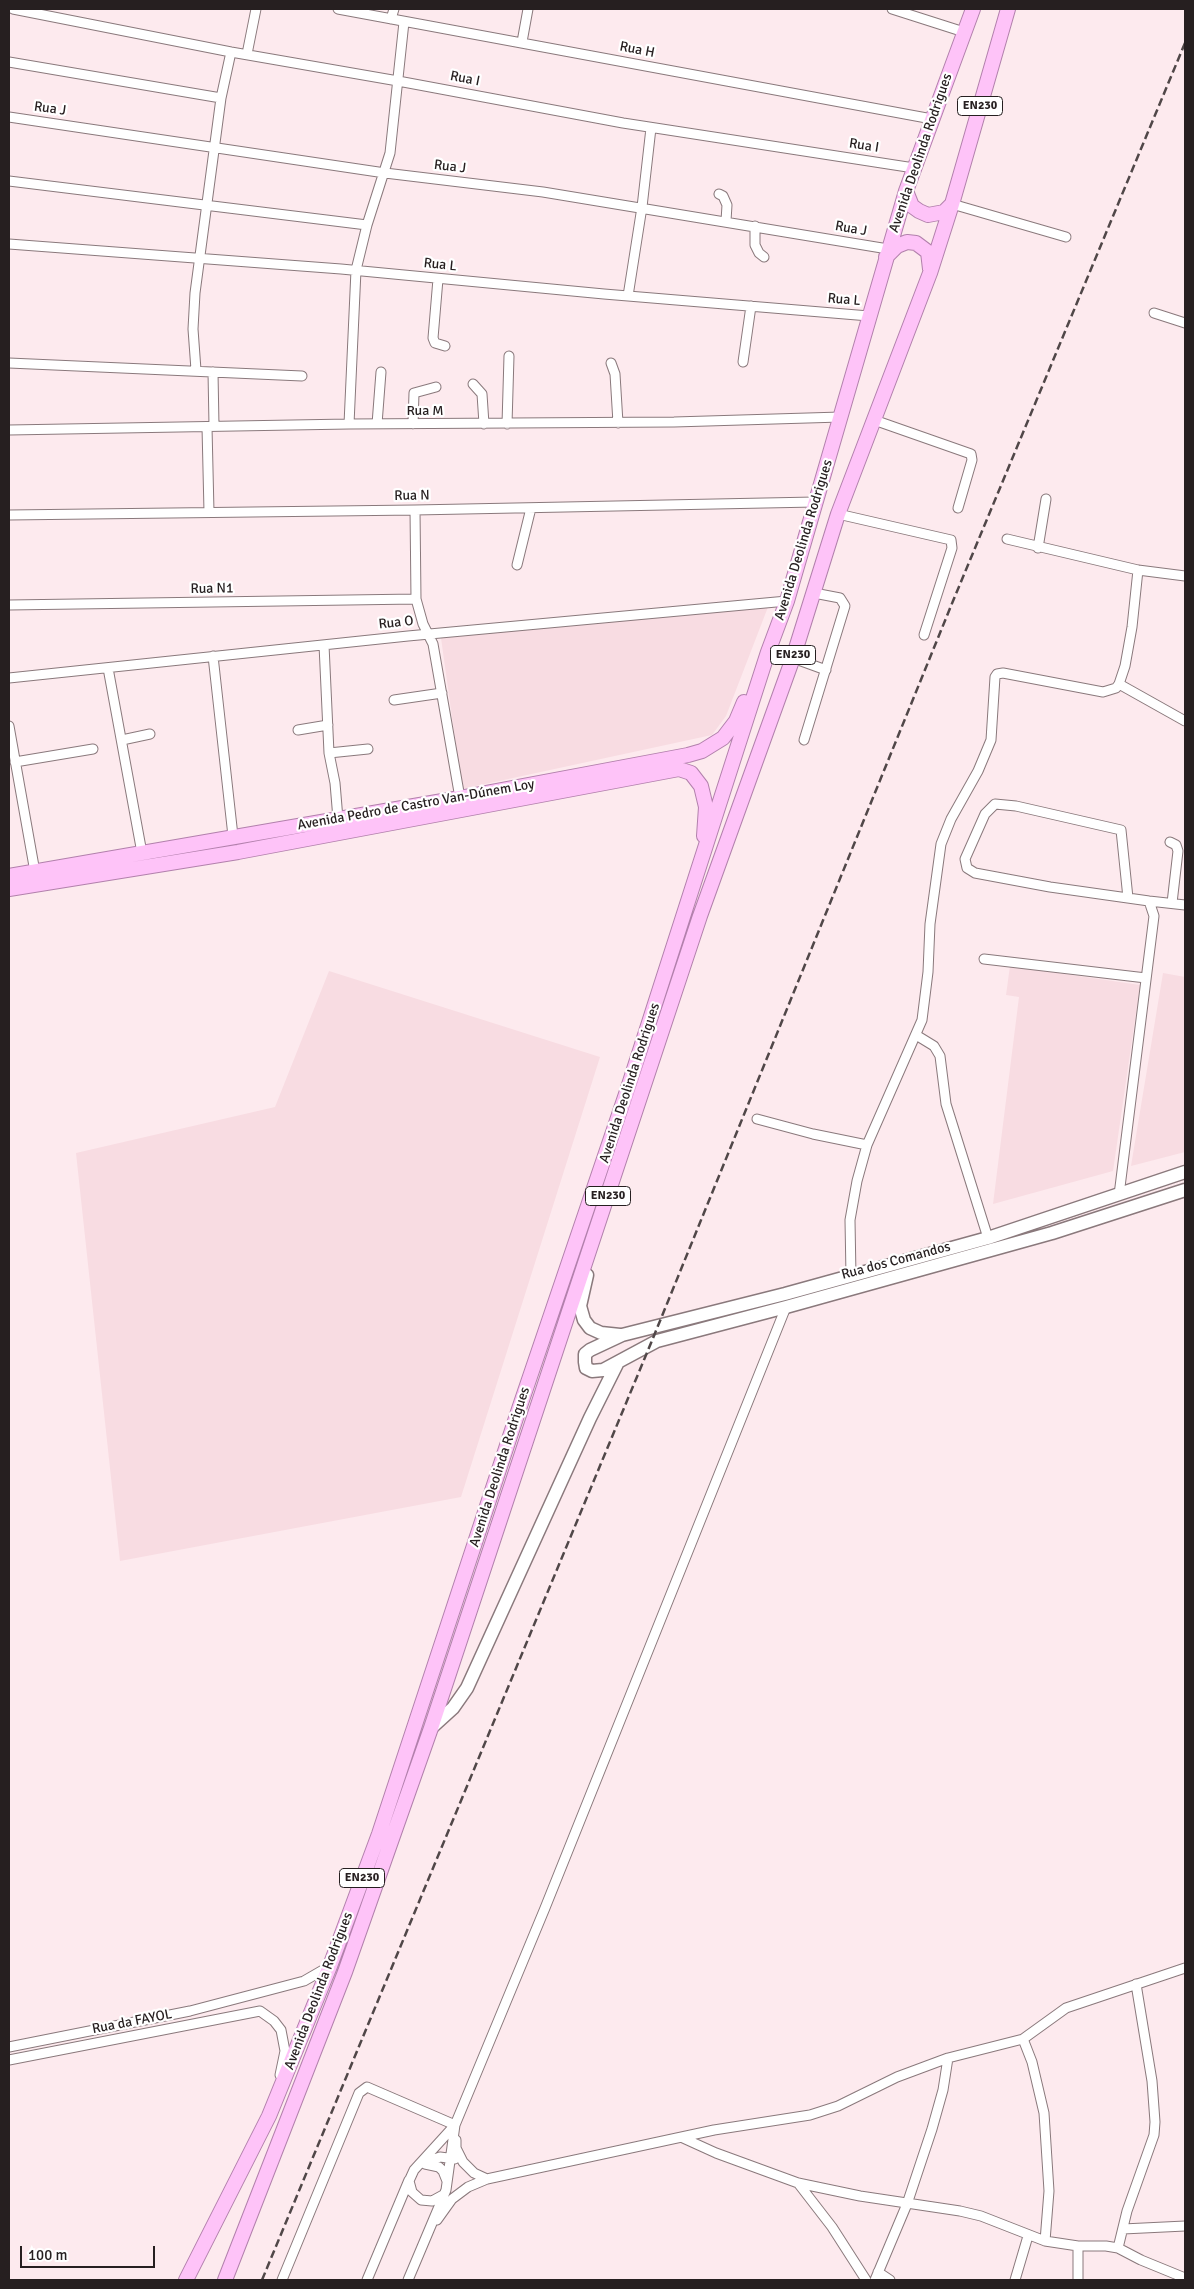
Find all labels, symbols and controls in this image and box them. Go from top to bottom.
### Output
street label: Rua H [618,38,656,62]
street label: Rua I [449,68,481,90]
street label: Avenida Deolinda Rodrigues [886,71,956,235]
road number: EN230 [958,96,1002,115]
street label: Rua J [33,98,67,120]
street label: Rua I [848,135,880,157]
street label: Rua J [433,157,467,177]
street label: Rua J [834,218,868,240]
street label: Rua L [423,255,457,275]
street label: Rua L [827,290,861,310]
street label: Rua M [406,403,444,419]
street label: Avenida Deolinda Rodrigues [772,458,836,622]
street label: Rua N [394,487,430,505]
street label: Rua N1 [190,580,234,598]
street label: Rua O [378,613,414,633]
road number: EN230 [770,646,816,664]
street label: Avenida Pedro de Castro Van-Dúnem Loy [296,776,536,834]
street label: Avenida Deolinda Rodrigues [596,1001,664,1165]
road number: EN230 [586,1186,630,1206]
street label: Rua dos Comandos [840,1238,952,1284]
street label: Avenida Deolinda Rodrigues [466,1385,534,1549]
road number: EN230 [340,1869,384,1888]
street label: Avenida Deolinda Rodrigues [281,1910,357,2072]
street label: Rua da FAYOL [91,2006,173,2038]
scale bar [22,2236,158,2268]
text: 100 m [28,2246,68,2264]

